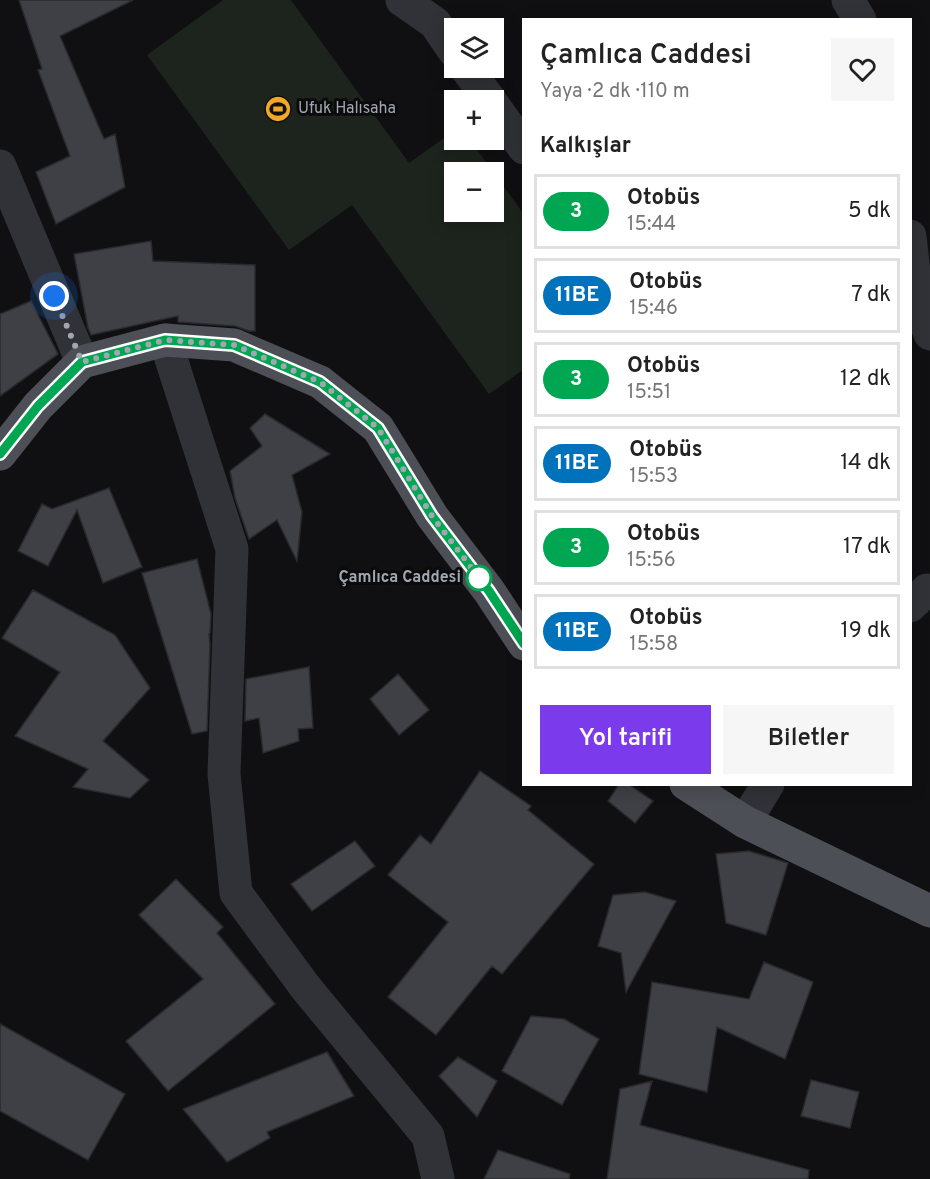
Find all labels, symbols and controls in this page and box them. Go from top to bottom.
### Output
map controls [444,18,504,222]
button: layers [444,18,504,78]
text: Çamlıca Caddesi [540,38,752,74]
button: heart [831,38,894,101]
text: Yaya · 2 dk · 110 m [540,79,690,105]
button: + [444,90,504,150]
sports icon: Ufuk Halısaha [263,94,293,124]
place label: Ufuk Halısaha [298,99,396,119]
text: Kalkışlar [540,133,631,160]
button: − [444,162,504,222]
text: Otobüs [627,185,700,212]
text: 3 [570,198,582,225]
text: 5 dk [848,198,891,225]
text: 15:44 [627,212,676,238]
text: Otobüs [629,269,703,296]
your location [39,281,69,311]
text: 11BE [555,282,599,309]
text: 7 dk [851,282,891,309]
text: 15:46 [629,296,678,322]
text: Otobüs [627,353,700,380]
text: 3 [570,366,582,393]
text: 12 dk [840,366,891,393]
text: 15:51 [627,380,671,406]
text: Otobüs [629,437,703,464]
text: 11BE [555,450,599,477]
text: 14 dk [840,450,891,477]
text: 15:53 [629,464,678,490]
text: Otobüs [627,521,700,548]
text: 3 [570,534,582,561]
text: 17 dk [843,534,891,561]
text: 15:56 [627,548,676,574]
marker: Çamlıca Caddesi [466,565,492,591]
place label: Çamlıca Caddesi [338,568,461,588]
text: Otobüs [629,605,703,632]
text: 11BE [555,618,599,645]
text: 19 dk [840,618,891,645]
text: 15:58 [629,632,678,658]
button: Yol tarifi [540,705,711,774]
button: Biletler [723,705,894,774]

